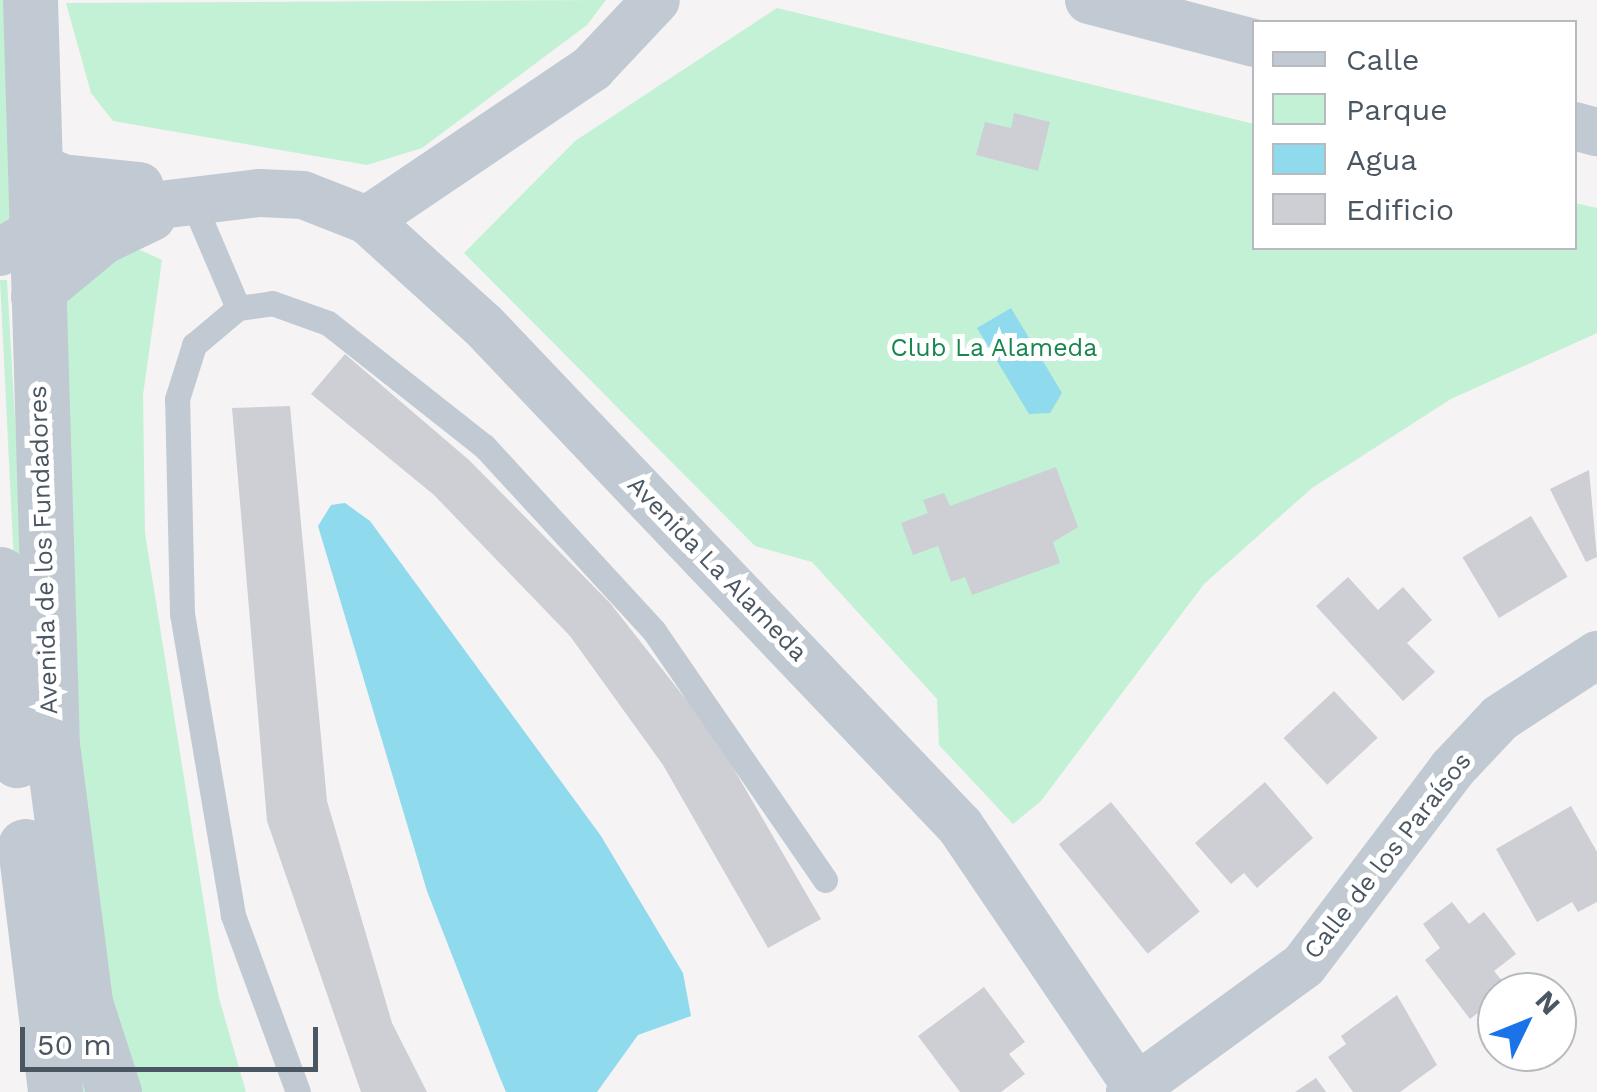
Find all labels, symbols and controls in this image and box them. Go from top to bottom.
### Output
legend [1252,20,1577,250]
text: Calle [1346,42,1419,77]
text: Parque [1346,92,1448,127]
text: Agua [1346,142,1417,177]
text: Edificio [1346,192,1454,227]
park label: Club La Alameda [890,333,1098,363]
street label: Avenida de los Fundadores [23,385,65,715]
street label: Avenida La Alameda [620,470,814,668]
street label: Calle de los Paraísos [1298,747,1478,965]
north arrow [1477,972,1577,1072]
text: N [1529,984,1567,1021]
scale bar [25,1007,322,1069]
text: 50 m [37,1027,112,1062]

